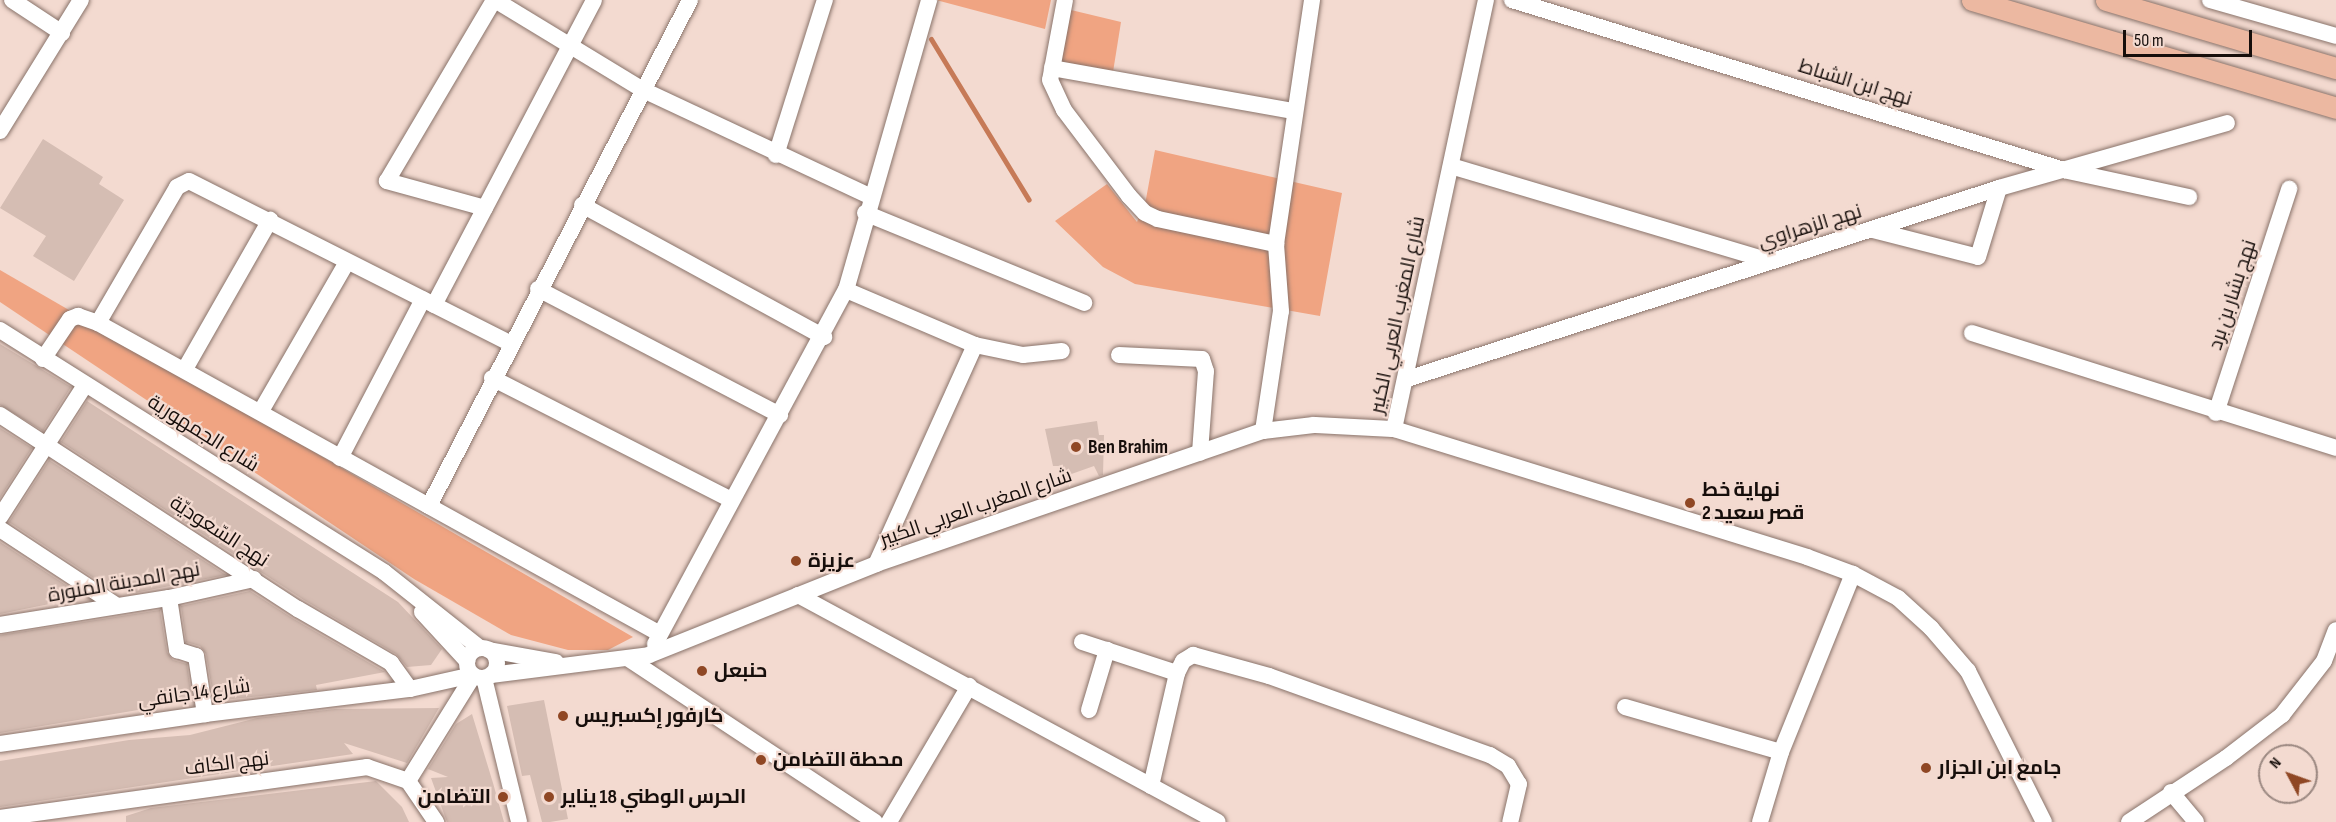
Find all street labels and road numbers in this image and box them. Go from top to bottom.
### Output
street label: نهج ابن الشباط [1795,54,1915,112]
street label: نهج الزهراوي [1755,200,1865,254]
street label: شارع المغرب العربي الكبير [1365,214,1431,416]
street label: نهج بشار بن برد [2204,237,2262,353]
street label: شارع الجمهورية [143,390,263,478]
street label: شارع المغرب العربي الكبير [877,464,1075,552]
street label: نهج السّعوديّة [165,491,273,573]
street label: نهج المدينة المنورة [46,558,202,608]
street label: شارع 14 جانفي [136,674,252,714]
street label: نهج الكاف [183,747,271,781]

